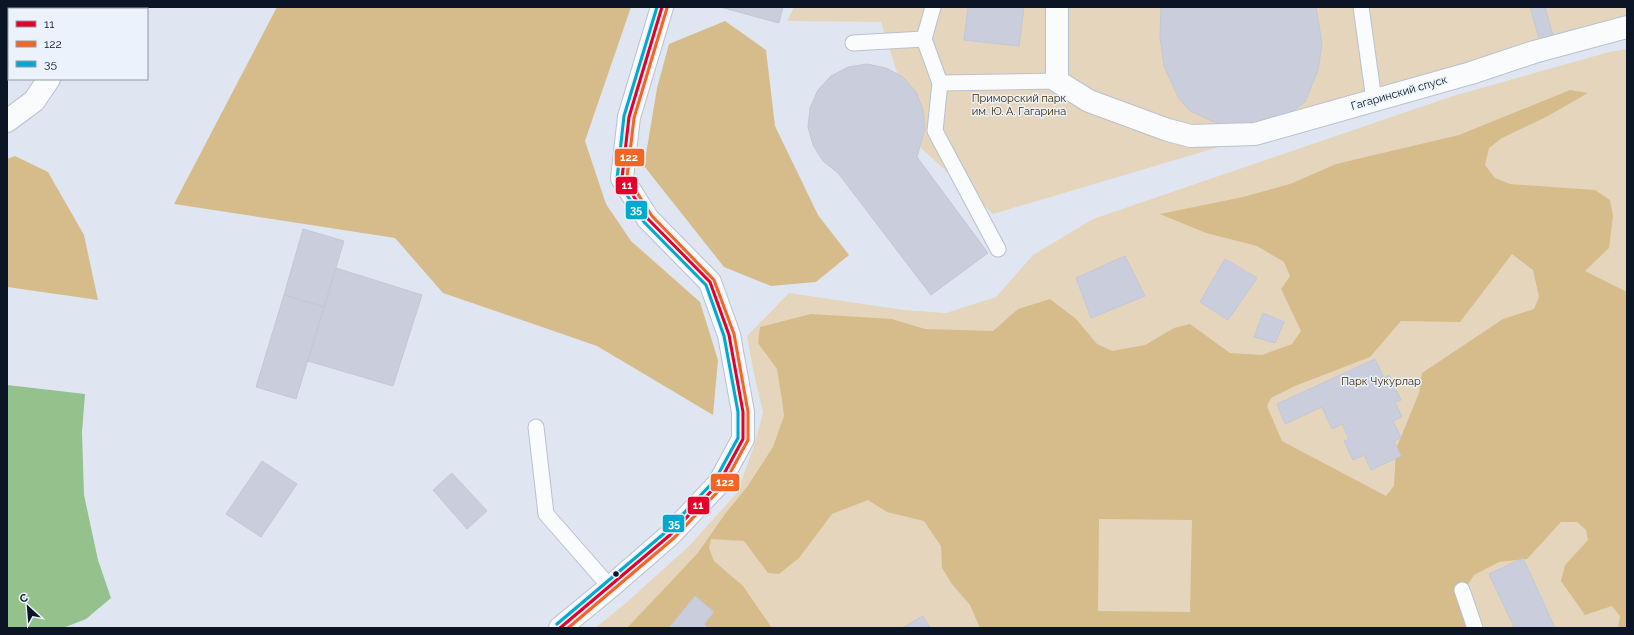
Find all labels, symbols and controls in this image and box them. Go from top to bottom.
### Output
legend [8,8,148,80]
text: 11 [44,17,54,31]
text: 122 [44,37,62,51]
text: 35 [44,57,57,71]
street label: Гагаринский спуск [1349,73,1449,113]
park label: Приморский парк им. Ю. А. Гагарина [972,92,1067,118]
line badge: 122 [614,148,645,167]
text: 122 [620,151,638,164]
line badge: 11 [615,176,638,195]
text: 11 [622,179,633,192]
line badge: 35 [625,200,648,220]
text: 35 [630,204,642,217]
park label: Парк Чукурлар [1341,375,1421,388]
line badge: 122 [710,473,740,492]
text: 122 [716,476,734,489]
line badge: 11 [687,496,710,515]
text: 11 [693,499,704,512]
line badge: 35 [662,514,685,533]
text: 35 [668,518,680,531]
unlabelled marker [611,569,621,579]
north arrow [8,587,48,627]
text: С [18,591,30,606]

